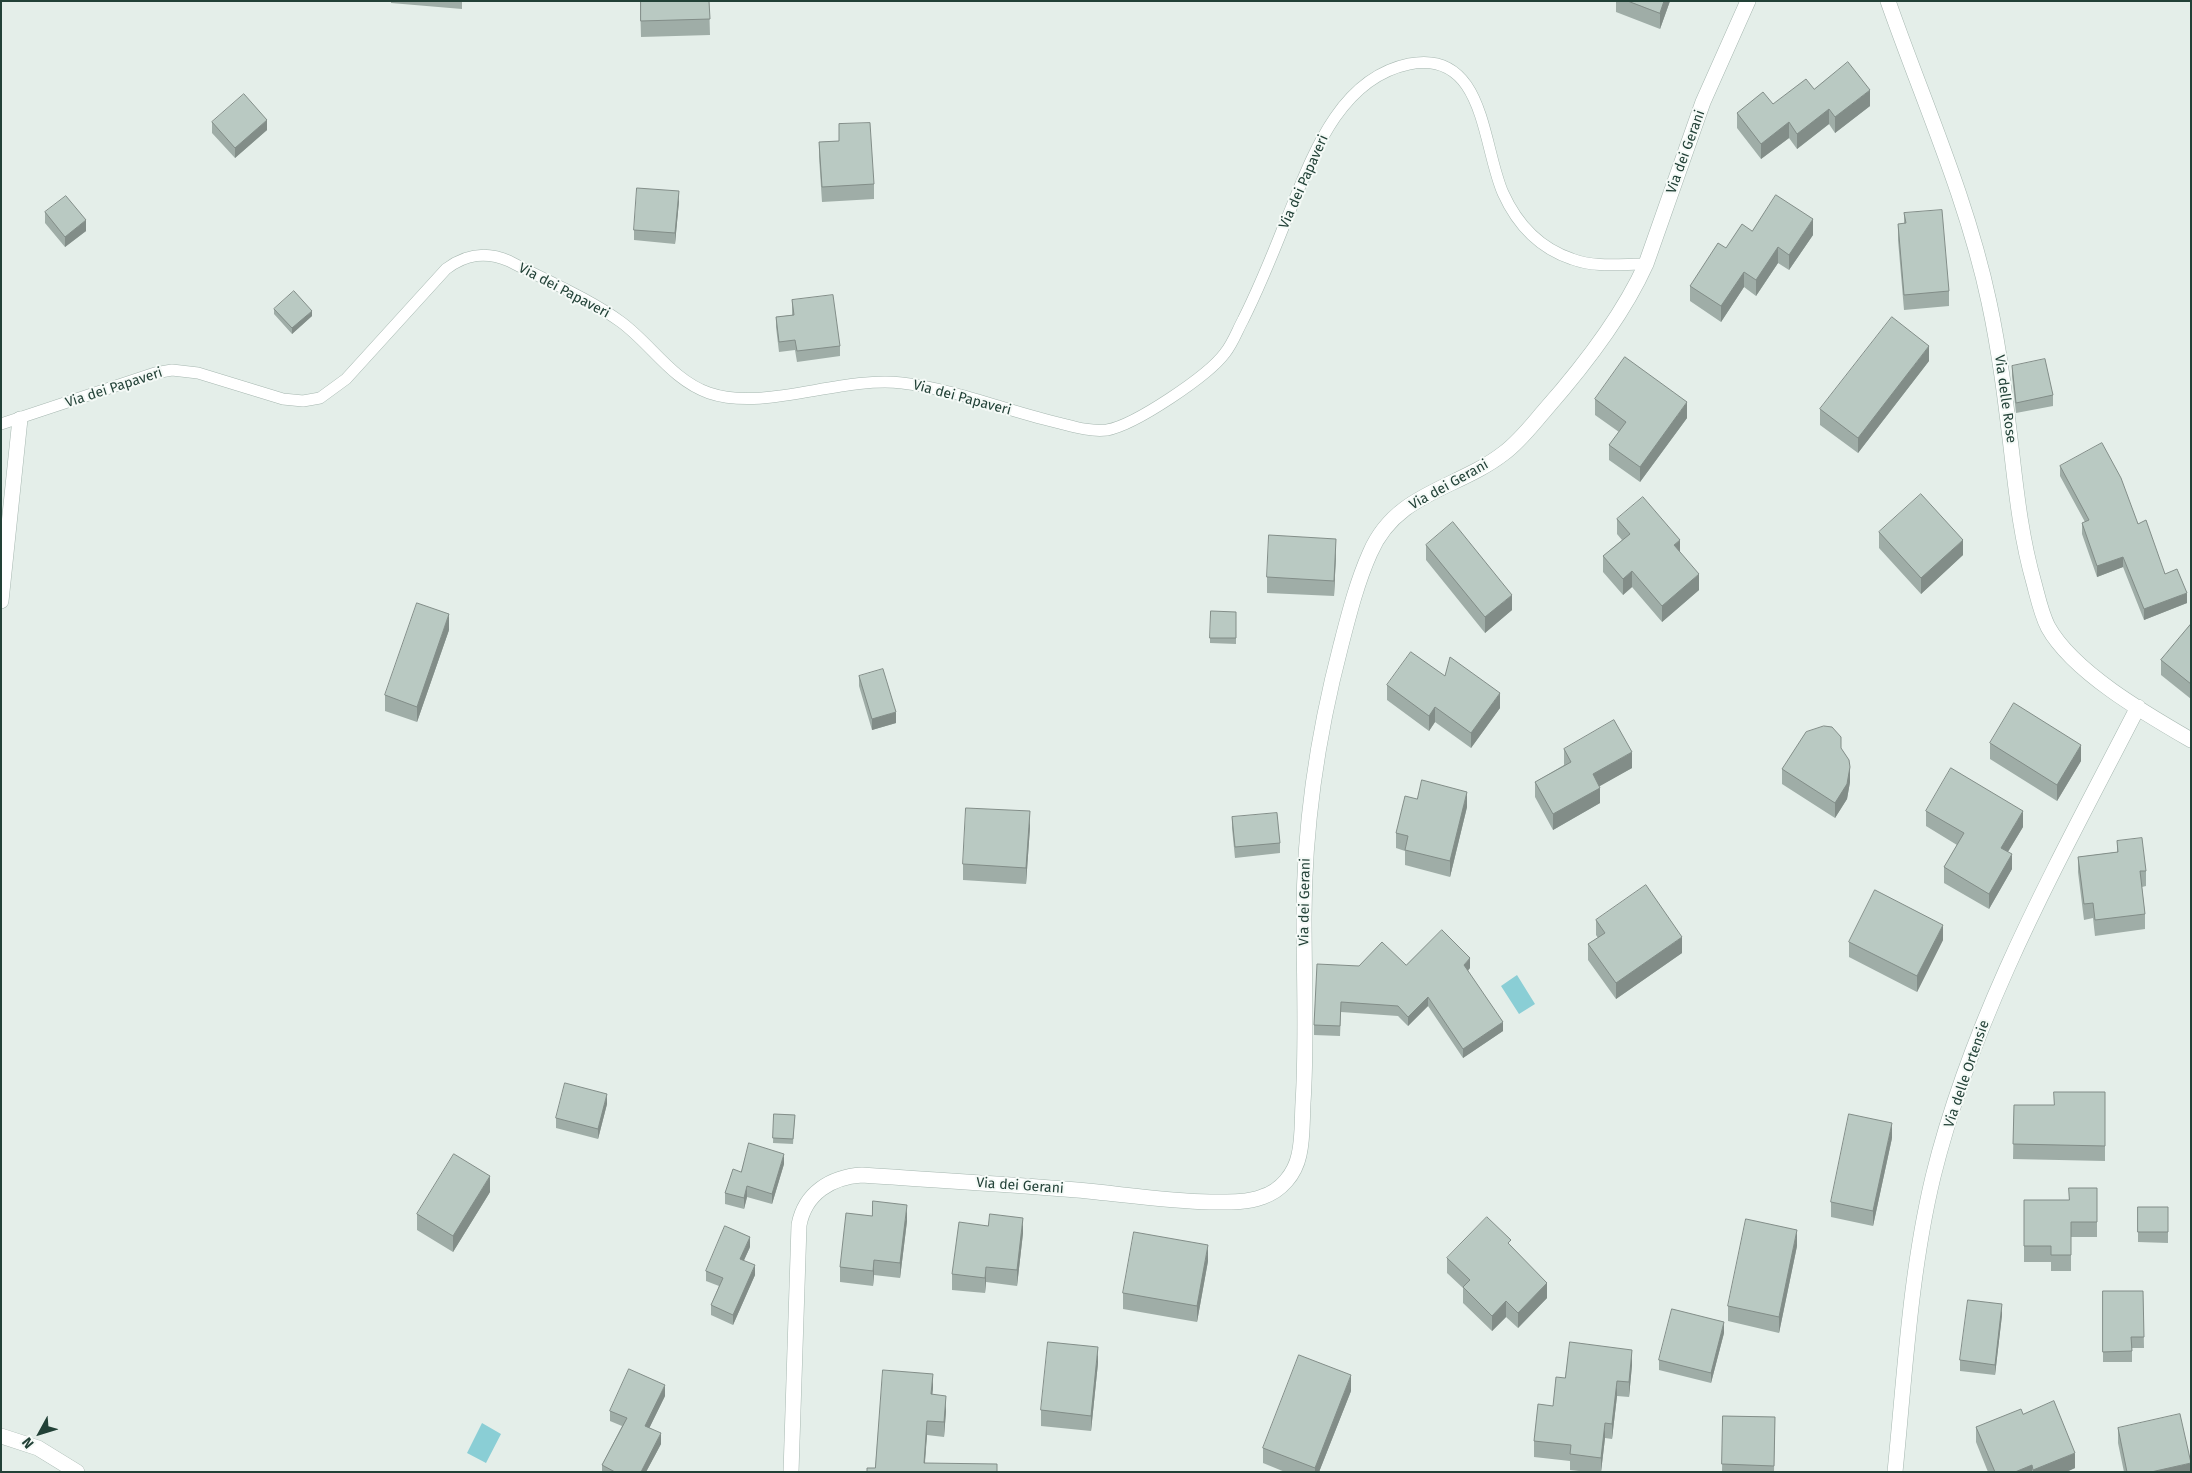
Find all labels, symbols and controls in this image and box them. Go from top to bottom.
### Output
street label: Via dei Gerani [1663,108,1709,196]
street label: Via dei Papaveri [1276,132,1332,232]
street label: Via dei Papaveri [515,260,613,322]
street label: Via delle Rose [1990,354,2020,444]
street label: Via dei Papaveri [63,364,165,412]
street label: Via dei Papaveri [911,377,1013,419]
street label: Via dei Gerani [1407,456,1491,514]
street label: Via dei Gerani [1296,858,1314,946]
street label: Via delle Ortensie [1941,1018,1993,1130]
street label: Via dei Gerani [976,1175,1064,1197]
north arrow [15,1408,65,1458]
text: N [18,1434,37,1452]

